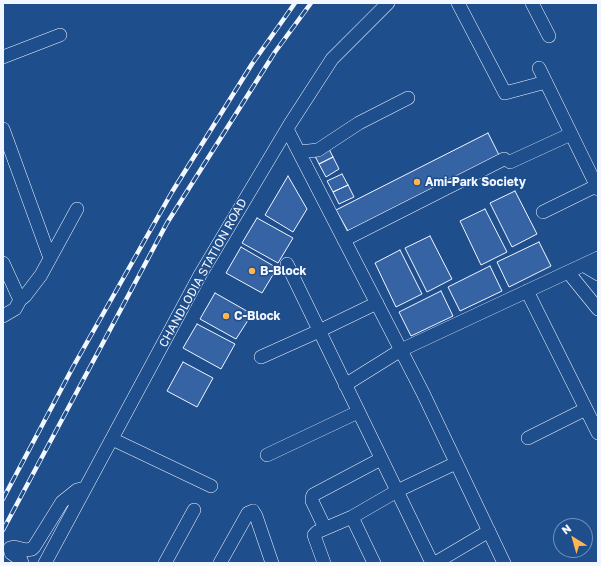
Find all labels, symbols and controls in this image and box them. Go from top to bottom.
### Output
place label: Ami-Park Society [425,175,526,189]
marker: Ami-Park Society [412,177,422,187]
street label: CHANDLODIA STATION ROAD [156,196,250,350]
place label: B-Block [260,264,306,278]
marker: B-Block [247,266,257,276]
place label: C-Block [234,309,281,323]
marker: C-Block [221,311,231,321]
north arrow [553,518,593,558]
text: N [559,521,573,537]

